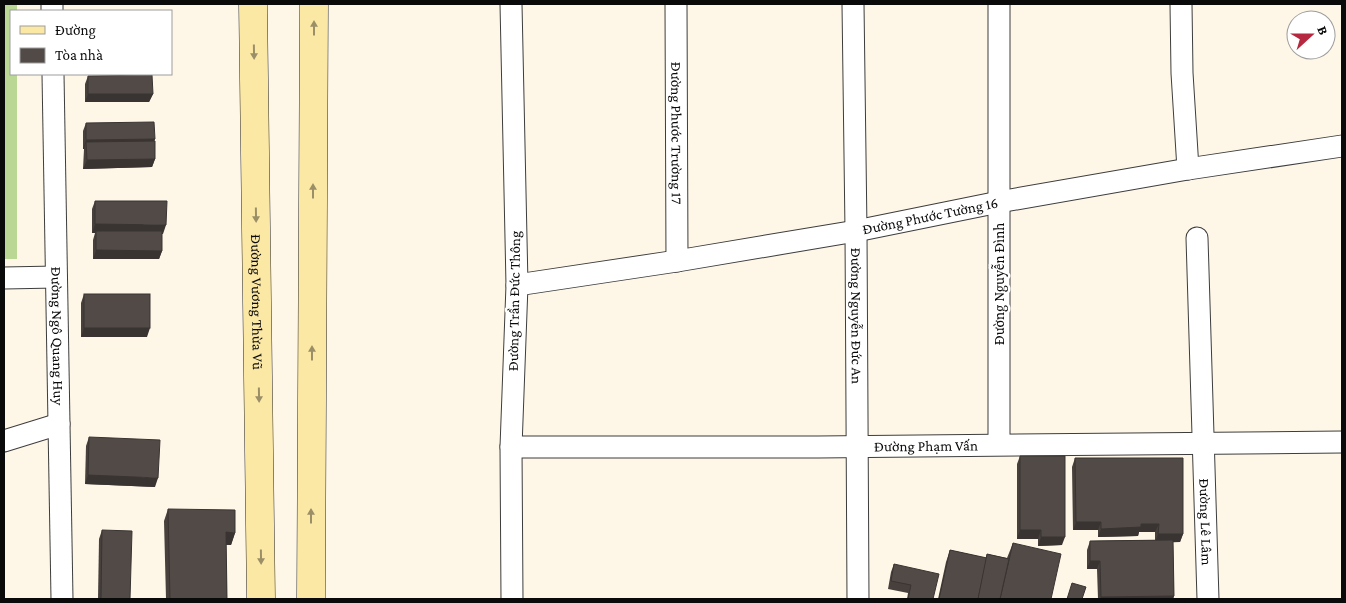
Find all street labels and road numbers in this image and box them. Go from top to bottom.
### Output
street label: Đường Phước Trường 17 [667,62,685,204]
street label: Đường Phước Tường 16 [861,194,999,237]
street label: Đường Nguyễn Đình [991,223,1008,345]
street label: Đường Trần Đức Thông [504,231,524,371]
street label: Đường Vương Thừa Vũ [248,234,266,370]
street label: Đường Nguyễn Đức An [847,248,865,384]
street label: Đường Ngô Quang Huy [48,267,67,405]
street label: Đường Phạm Vấn [874,437,978,455]
street label: Đường Lê Lâm [1196,478,1215,566]

